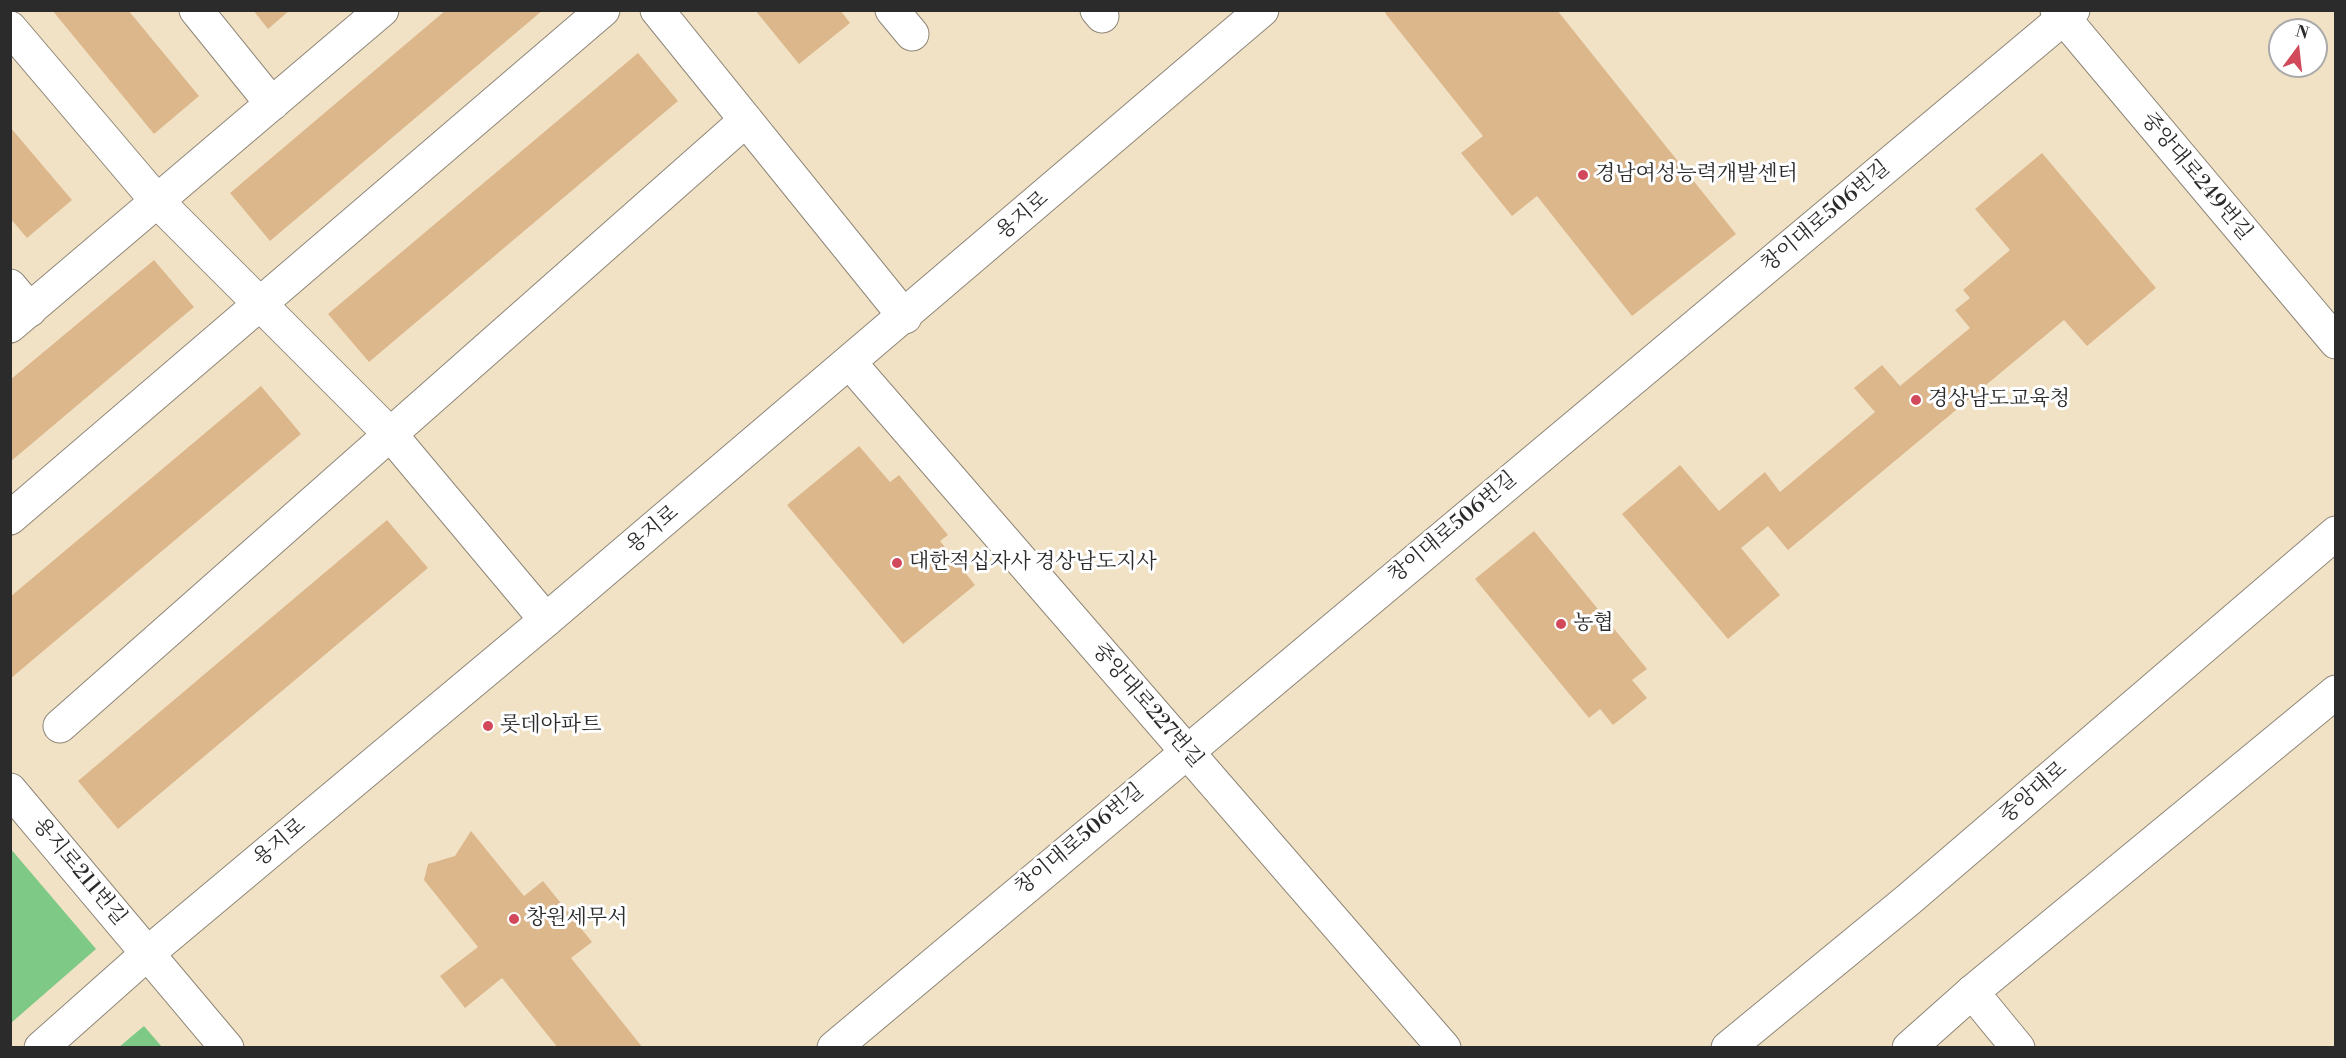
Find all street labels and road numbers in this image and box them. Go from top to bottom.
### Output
street label: 중앙대로249번길 [2135,108,2257,246]
street label: 창이대로506번길 [1757,156,1895,278]
street label: 용지로 [992,187,1054,245]
street label: 창이대로506번길 [1384,467,1522,589]
street label: 용지로 [622,501,684,559]
street label: 중앙대로227번길 [1086,639,1208,773]
street label: 중앙대로 [1995,757,2073,829]
street label: 창이대로506번길 [1011,779,1149,901]
street label: 용지로211번길 [27,813,131,931]
street label: 용지로 [249,814,311,872]

